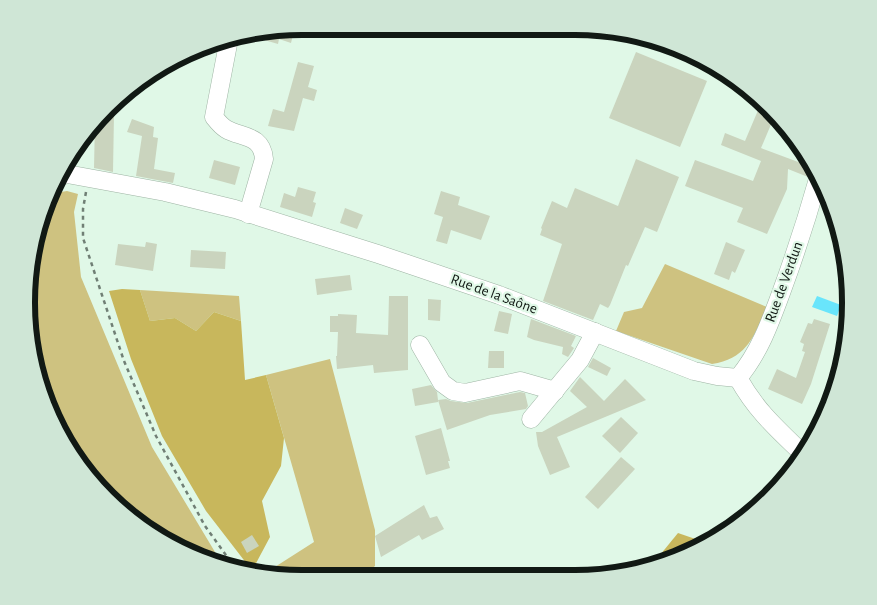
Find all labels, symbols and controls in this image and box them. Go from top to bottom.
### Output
street label: Rue de Verdun [762,240,806,324]
street label: Rue de la Saône [449,271,539,317]

